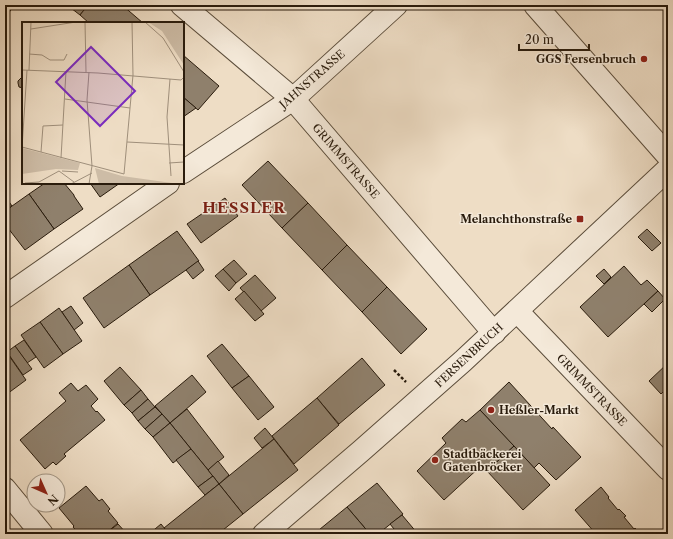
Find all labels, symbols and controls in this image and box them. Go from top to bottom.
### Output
inset map [22,22,184,184]
scale bar [519,26,589,52]
text: 20 m [525,32,554,47]
street label: JAHNSTRASSE [275,46,348,113]
place label: GGS Fersenbruch [536,52,636,66]
marker: GGS Fersenbruch [639,54,649,64]
street label: GRIMMSTRASSE [310,121,383,202]
district label: HESSLER [202,198,286,217]
place label: Melanchthonstraße [460,212,572,226]
marker: Melanchthonstraße [575,214,585,224]
street label: FERSENBRUCH [432,320,506,390]
street label: GRIMMSTRASSE [554,351,630,429]
place label: Heßler-Markt [499,403,579,417]
marker: Heßler-Markt [486,405,496,415]
place label: Stadtbäckerei Gatenbröcker [443,447,522,474]
marker: Stadtbäckerei Gatenbröcker [430,455,440,465]
north arrow [26,473,66,513]
text: N [44,492,61,509]

